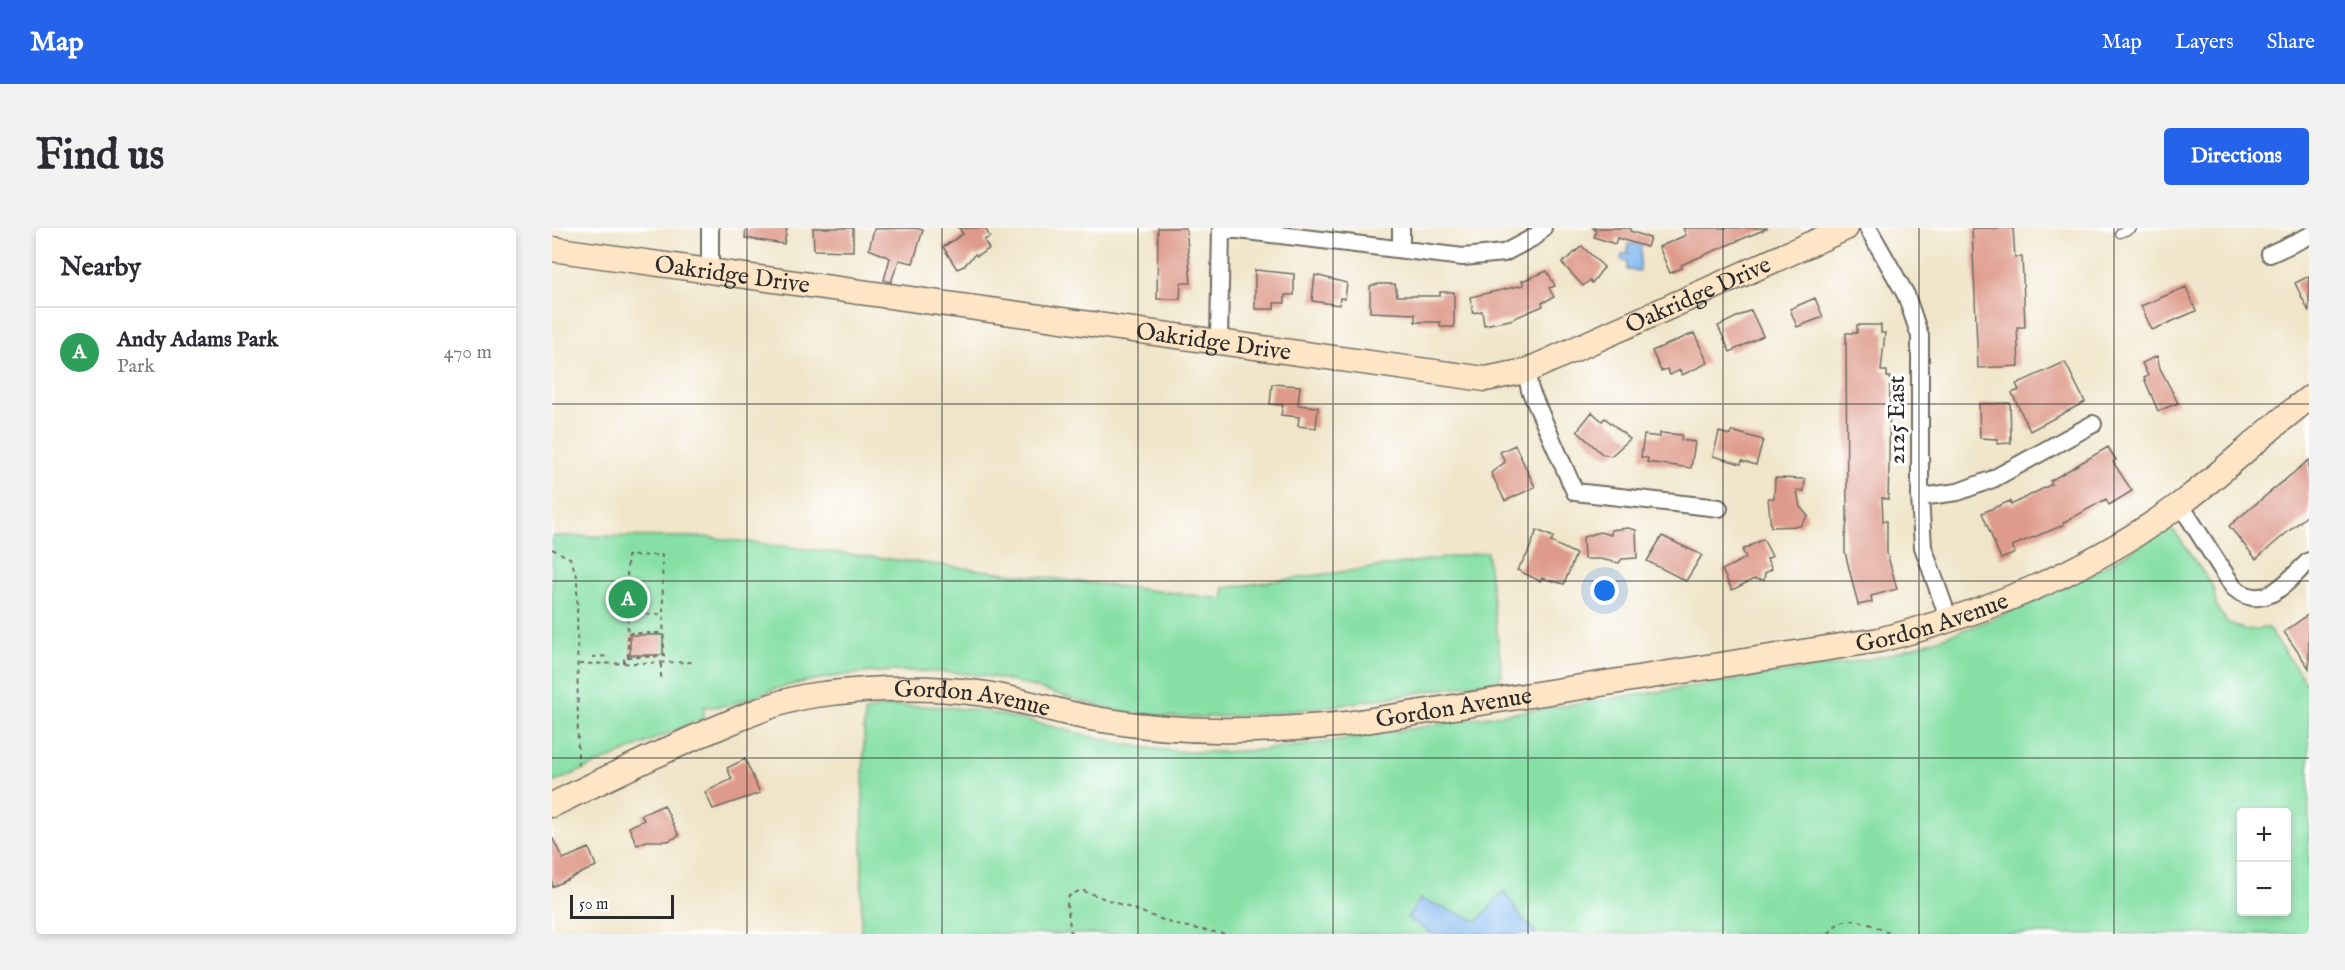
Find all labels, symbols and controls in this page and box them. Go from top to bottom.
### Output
text: Map [30,25,84,60]
text: Map [2102,29,2142,56]
text: Layers [2175,29,2234,56]
text: Share [2267,29,2315,56]
button: Directions [2164,128,2309,185]
text: Find us [36,130,164,183]
street label: Oakridge Drive [653,249,812,302]
street label: Oakridge Drive [1621,250,1776,342]
text: Nearby [60,251,141,284]
street label: Oakridge Drive [1134,317,1293,369]
text: Andy Adams Park [117,326,278,354]
text: A [73,340,86,365]
text: 470 m [444,340,492,365]
text: Park [117,354,155,379]
street label: 2125 East [1882,375,1913,465]
pin: A [608,576,648,622]
your location [1590,576,1619,605]
street label: Gordon Avenue [1854,586,2013,660]
street label: Gordon Avenue [894,675,1053,725]
street label: Gordon Avenue [1374,681,1534,736]
map controls [2237,808,2291,916]
button: + [2237,808,2291,862]
button: − [2237,862,2291,916]
scale bar [570,892,674,920]
text: 50 m [579,895,608,915]

